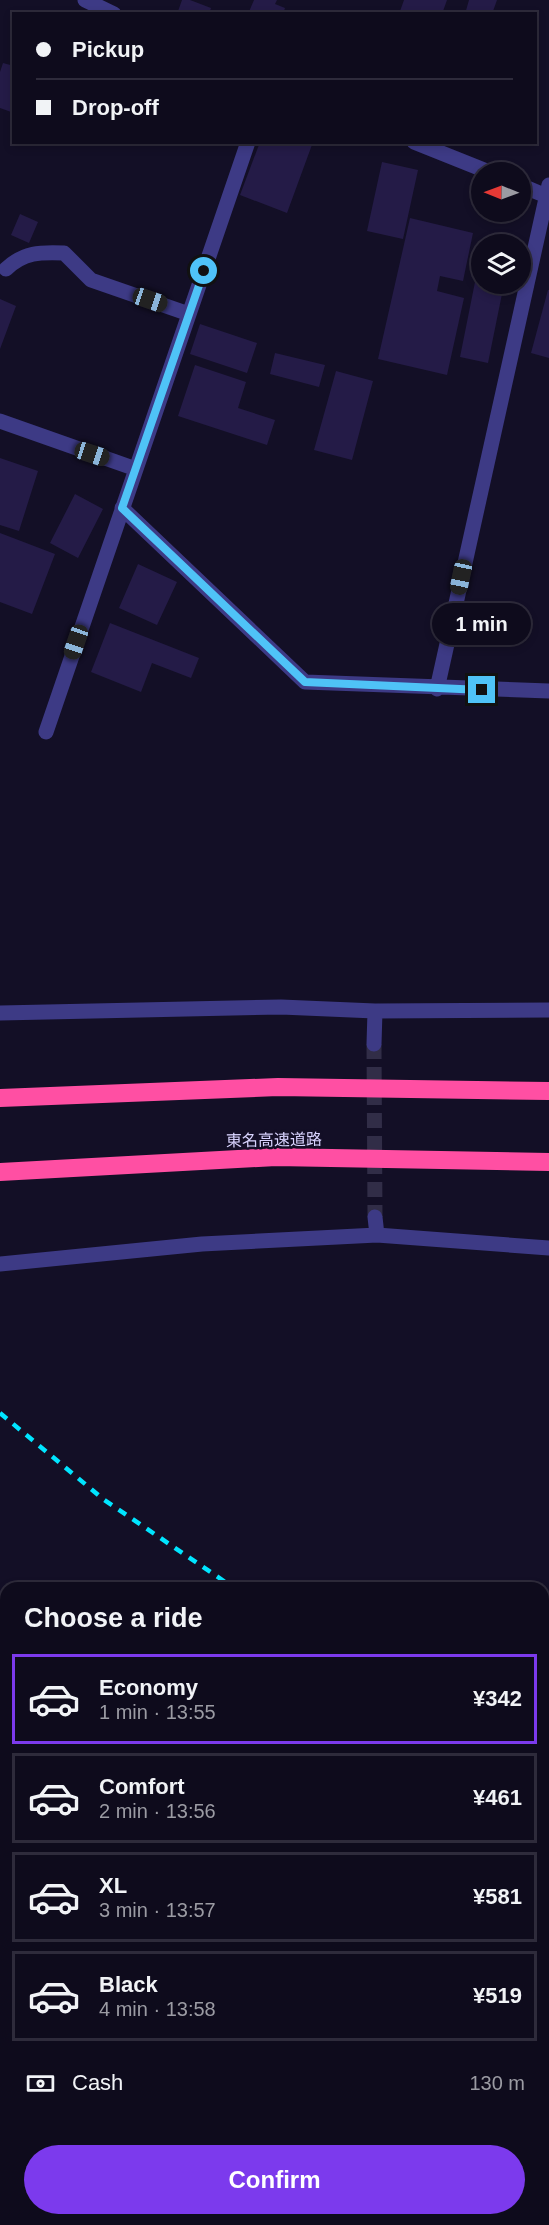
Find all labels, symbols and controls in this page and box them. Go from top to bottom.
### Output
text: Pickup [72,37,144,62]
text: Drop-off [72,95,159,120]
north arrow [471,162,531,222]
map controls [471,162,531,294]
button: layers [471,234,531,294]
route start [190,257,217,284]
car [130,286,170,314]
car [72,440,112,468]
car [448,558,474,596]
callout: 1 min [432,603,532,645]
text: 1 min [455,613,508,635]
car [62,622,90,662]
route end [468,676,495,703]
street label: 東名高速道路 [226,1131,322,1149]
text: Choose a ride [24,1603,203,1633]
icon: car [27,1672,81,1726]
text: Economy [99,1675,198,1700]
text: ¥342 [473,1686,522,1711]
text: 1 min · 13:55 [99,1701,216,1723]
icon: car [27,1771,81,1825]
text: Comfort [99,1774,185,1799]
text: ¥461 [473,1785,522,1810]
text: 2 min · 13:56 [99,1800,216,1822]
icon: car [27,1870,81,1924]
text: XL [99,1873,127,1898]
text: ¥581 [473,1884,522,1909]
text: 3 min · 13:57 [99,1899,216,1921]
icon: car [27,1969,81,2023]
text: Black [99,1972,158,1997]
text: ¥519 [473,1983,522,2008]
text: 4 min · 13:58 [99,1998,216,2020]
icon: cash [24,2067,57,2100]
text: Cash [72,2070,123,2095]
text: 130 m [469,2072,525,2094]
button: Confirm [24,2145,525,2214]

